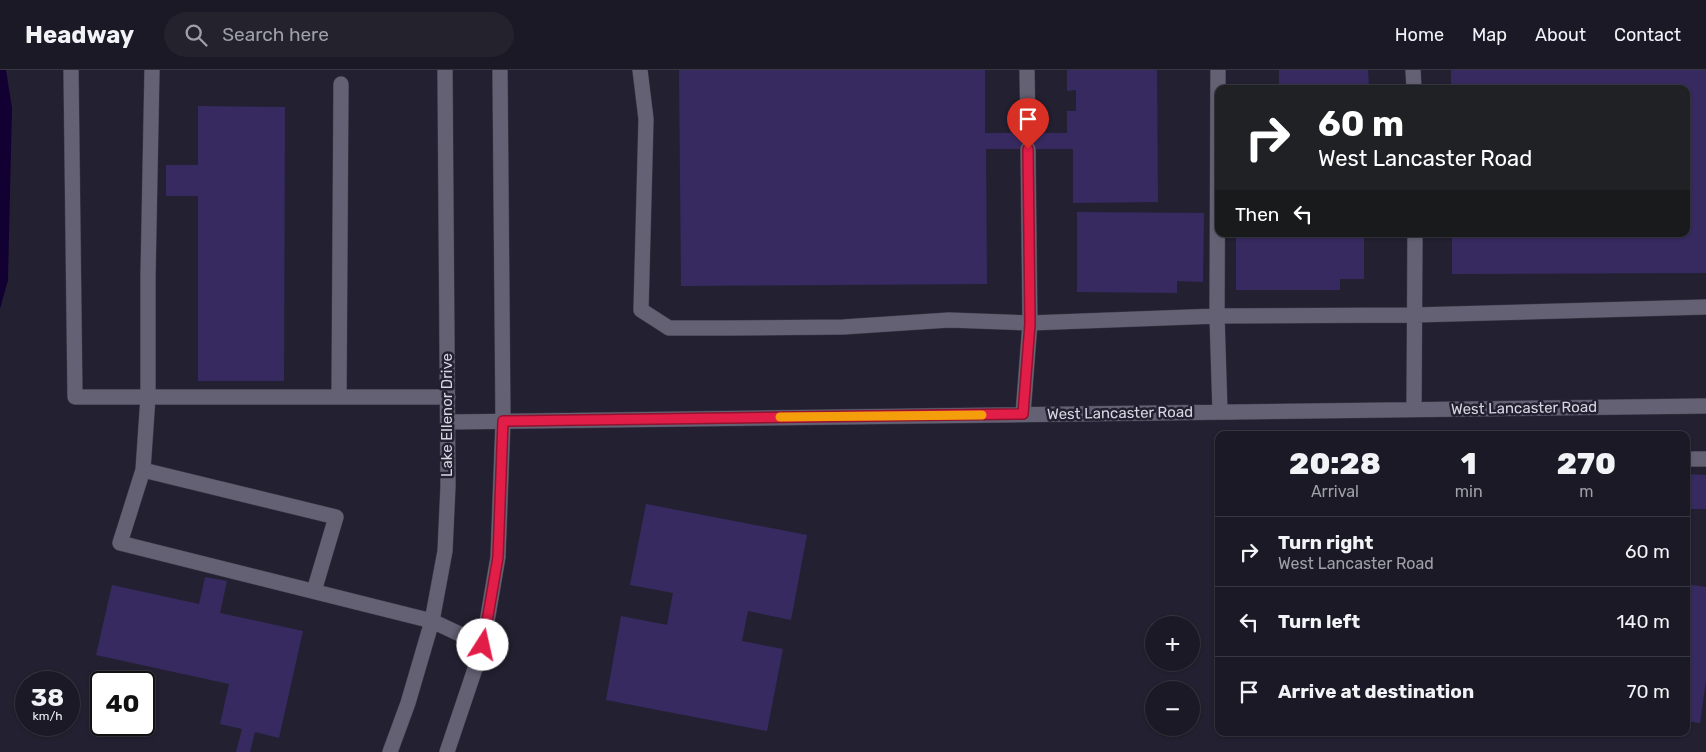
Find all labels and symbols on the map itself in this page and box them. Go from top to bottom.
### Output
pin [1007,98,1049,149]
street label: Lake Ellenor Drive [438,353,456,477]
street label: West Lancaster Road [1451,398,1597,418]
street label: West Lancaster Road [1047,403,1193,423]
position arrow [456,618,508,670]
speed limit sign: 40 [90,671,155,736]

